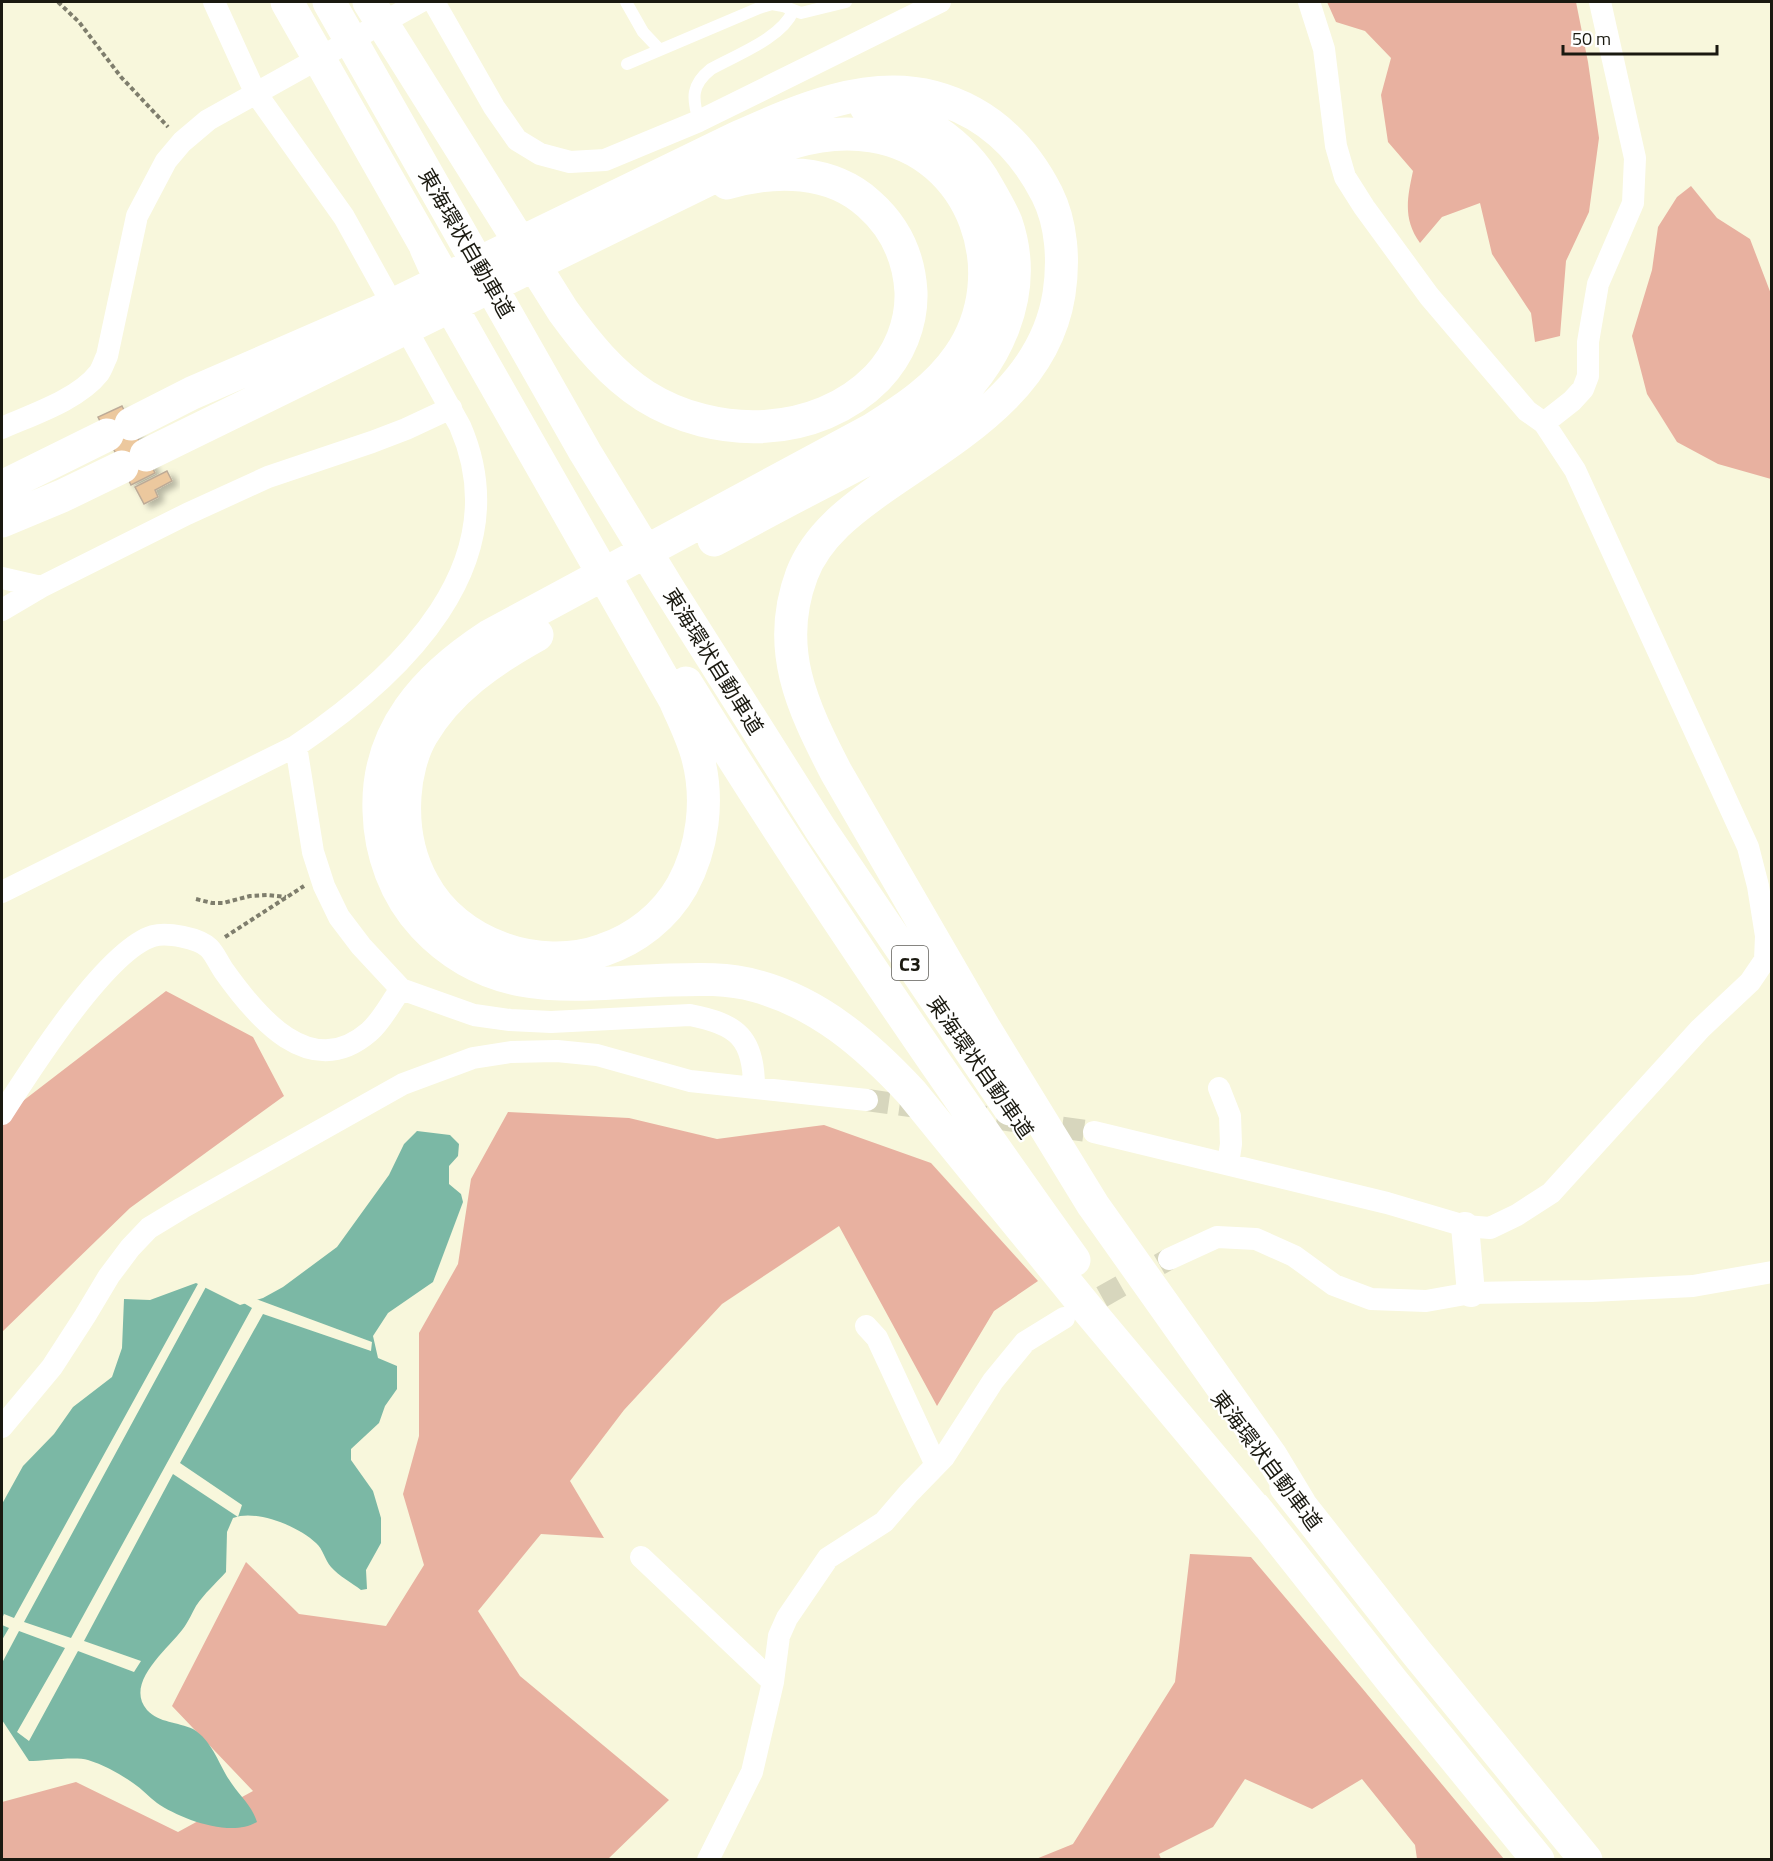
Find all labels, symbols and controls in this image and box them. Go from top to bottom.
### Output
scale bar [1563,18,1718,56]
text: 50 m [1572,25,1611,52]
street label: 東海環状自動車道 [411,162,523,324]
street label: 東海環状自動車道 [656,581,772,741]
road number: C3 [892,946,928,980]
street label: 東海環状自動車道 [920,989,1042,1145]
street label: 東海環状自動車道 [1204,1383,1330,1537]

